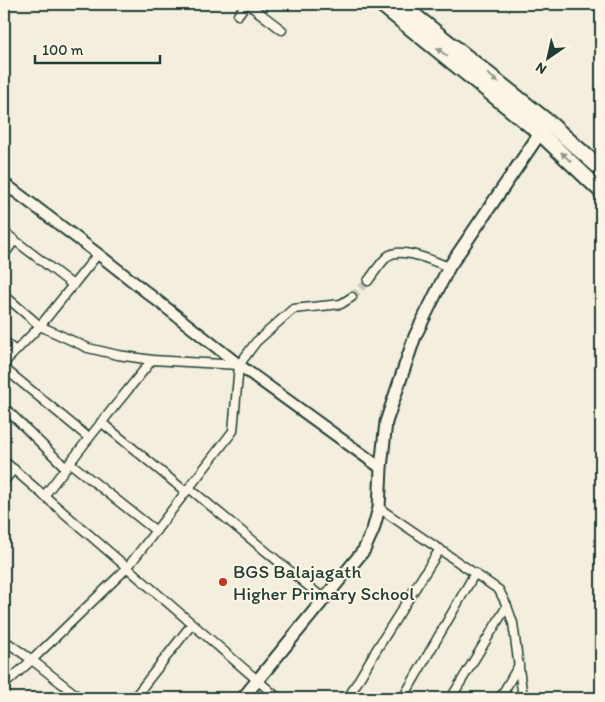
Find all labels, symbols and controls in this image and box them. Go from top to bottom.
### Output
scale bar [35,32,160,64]
north arrow [522,32,572,82]
text: 100 m [42,41,84,59]
one-way arrow [436,47,449,58]
text: N [532,59,550,78]
one-way arrow [486,72,499,83]
one-way arrow [560,151,572,163]
place label: BGS Balajagath Higher Primary School [233,560,415,605]
marker: BGS Balajagath Higher Primary School [217,576,229,588]

